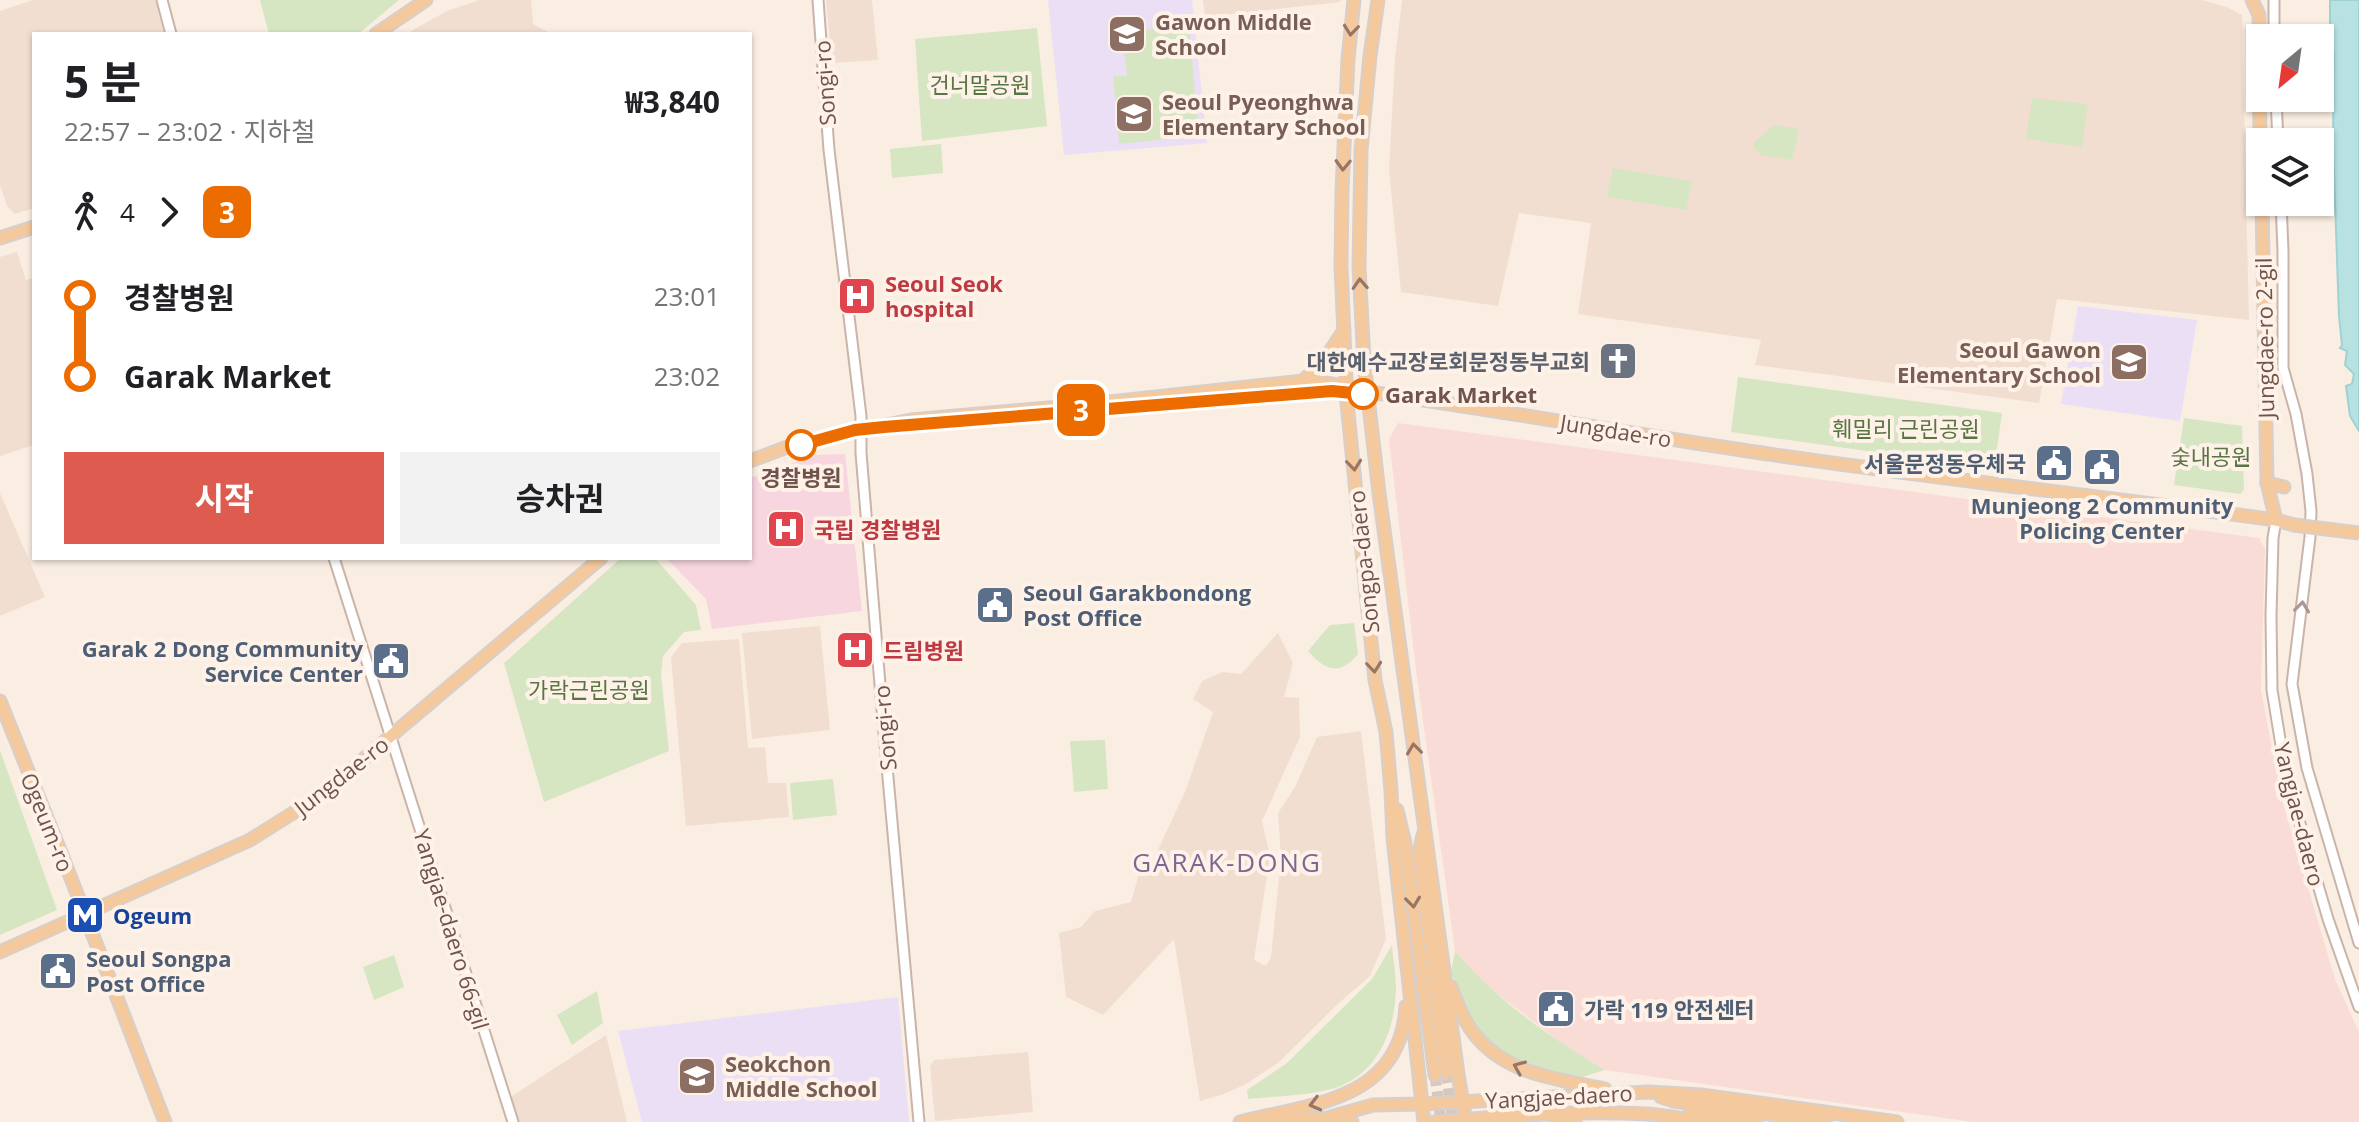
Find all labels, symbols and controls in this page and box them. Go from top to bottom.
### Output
place label: Gawon Middle School [1155,6,1312,61]
school or university icon: Gawon Middle School [1106,13,1148,55]
one-way arrow [1342,24,1359,37]
north arrow [2246,24,2334,112]
map controls [2246,24,2334,216]
street label: Songi-ro [806,39,842,127]
text: 5 분 [64,51,141,111]
park label: 건너말공원 [929,69,1031,99]
text: ₩3,840 [625,81,720,122]
place label: Seoul Pyeonghwa Elementary School [1162,86,1366,141]
school or university icon: Seoul Pyeonghwa Elementary School [1113,93,1155,135]
text: 22:57 – 23:02 · 지하철 [64,113,315,149]
button: layers [2246,128,2334,216]
one-way arrow [1334,159,1351,172]
icon: walk [64,190,108,234]
icon: forward [147,190,191,234]
text: 3 [219,193,235,231]
text: 4 [120,194,135,230]
street label: Jungdae-ro 2-gil [2248,257,2280,421]
place label: Seoul Seok hospital [885,268,1003,323]
hospital icon: Seoul Seok hospital [836,275,878,317]
text: 경찰병원 [124,277,234,318]
one-way arrow [1351,277,1368,290]
text: 23:01 [654,278,720,314]
place label: Seoul Gawon Elementary School [1897,334,2101,389]
church icon: 대한예수교장로회문정동부교회 [1597,340,1639,382]
school or university icon: Seoul Gawon Elementary School [2108,341,2150,383]
place label: 대한예수교장로회문정동부교회 [1307,346,1590,376]
text: Garak Market [124,356,331,397]
text: 23:02 [654,358,720,394]
marker: Garak Market [1348,379,1378,409]
place label: Garak Market [1385,379,1537,409]
line badge: 3 [1055,384,1107,436]
text: 3 [1073,391,1089,429]
street label: Jungdae-ro [1556,406,1674,454]
park label: 훼밀리 근린공원 [1832,413,1980,443]
marker: 경찰병원 [786,430,816,460]
park label: 숯내공원 [2171,441,2251,471]
public building icon: 서울문정동우체국 [2033,442,2075,484]
public building icon: Munjeong 2 Community Policing Center [2081,446,2123,488]
place label: 서울문정동우체국 [1864,448,2026,478]
button: 시작 [64,452,384,544]
button: 승차권 [400,452,720,544]
one-way arrow [1345,459,1362,472]
place label: 경찰병원 [761,462,841,492]
street label: Songpa-daero [1341,489,1385,635]
place label: Munjeong 2 Community Policing Center [1971,490,2234,545]
hospital icon: 국립 경찰병원 [765,508,807,550]
place label: 국립 경찰병원 [814,514,941,544]
place label: Seoul Garakbondong Post Office [1023,577,1252,632]
public building icon: Seoul Garakbondong Post Office [974,584,1016,626]
one-way arrow [2293,600,2310,614]
hospital icon: 드림병원 [834,629,876,671]
place label: Garak 2 Dong Community Service Center [82,633,363,688]
place label: 드림병원 [883,635,964,665]
public building icon: Garak 2 Dong Community Service Center [370,640,412,682]
one-way arrow [1366,661,1383,674]
park label: 가락근린공원 [528,674,650,704]
street label: Songi-ro [865,684,903,772]
street label: Jungdae-ro [286,729,394,823]
street label: Yangjae-daero [2268,739,2332,889]
one-way arrow [1406,743,1423,756]
street label: Ogeum-ro [15,768,81,876]
street label: Yangjae-daero 66-gil [407,825,497,1033]
district label: GARAK-DONG [1132,844,1322,880]
metro station icon: Ogeum [64,894,106,936]
one-way arrow [1404,895,1421,909]
place label: Ogeum [113,900,192,930]
place label: Seoul Songpa Post Office [86,943,231,998]
public building icon: Seoul Songpa Post Office [37,950,79,992]
public building icon: 가락 119 안전센터 [1535,988,1577,1030]
place label: 가락 119 안전센터 [1584,994,1755,1024]
place label: Seokchon Middle School [725,1048,878,1103]
school or university icon: Seokchon Middle School [676,1055,718,1097]
one-way arrow [1513,1060,1527,1076]
street label: Yangjae-daero [1485,1077,1633,1115]
one-way arrow [1308,1094,1322,1111]

